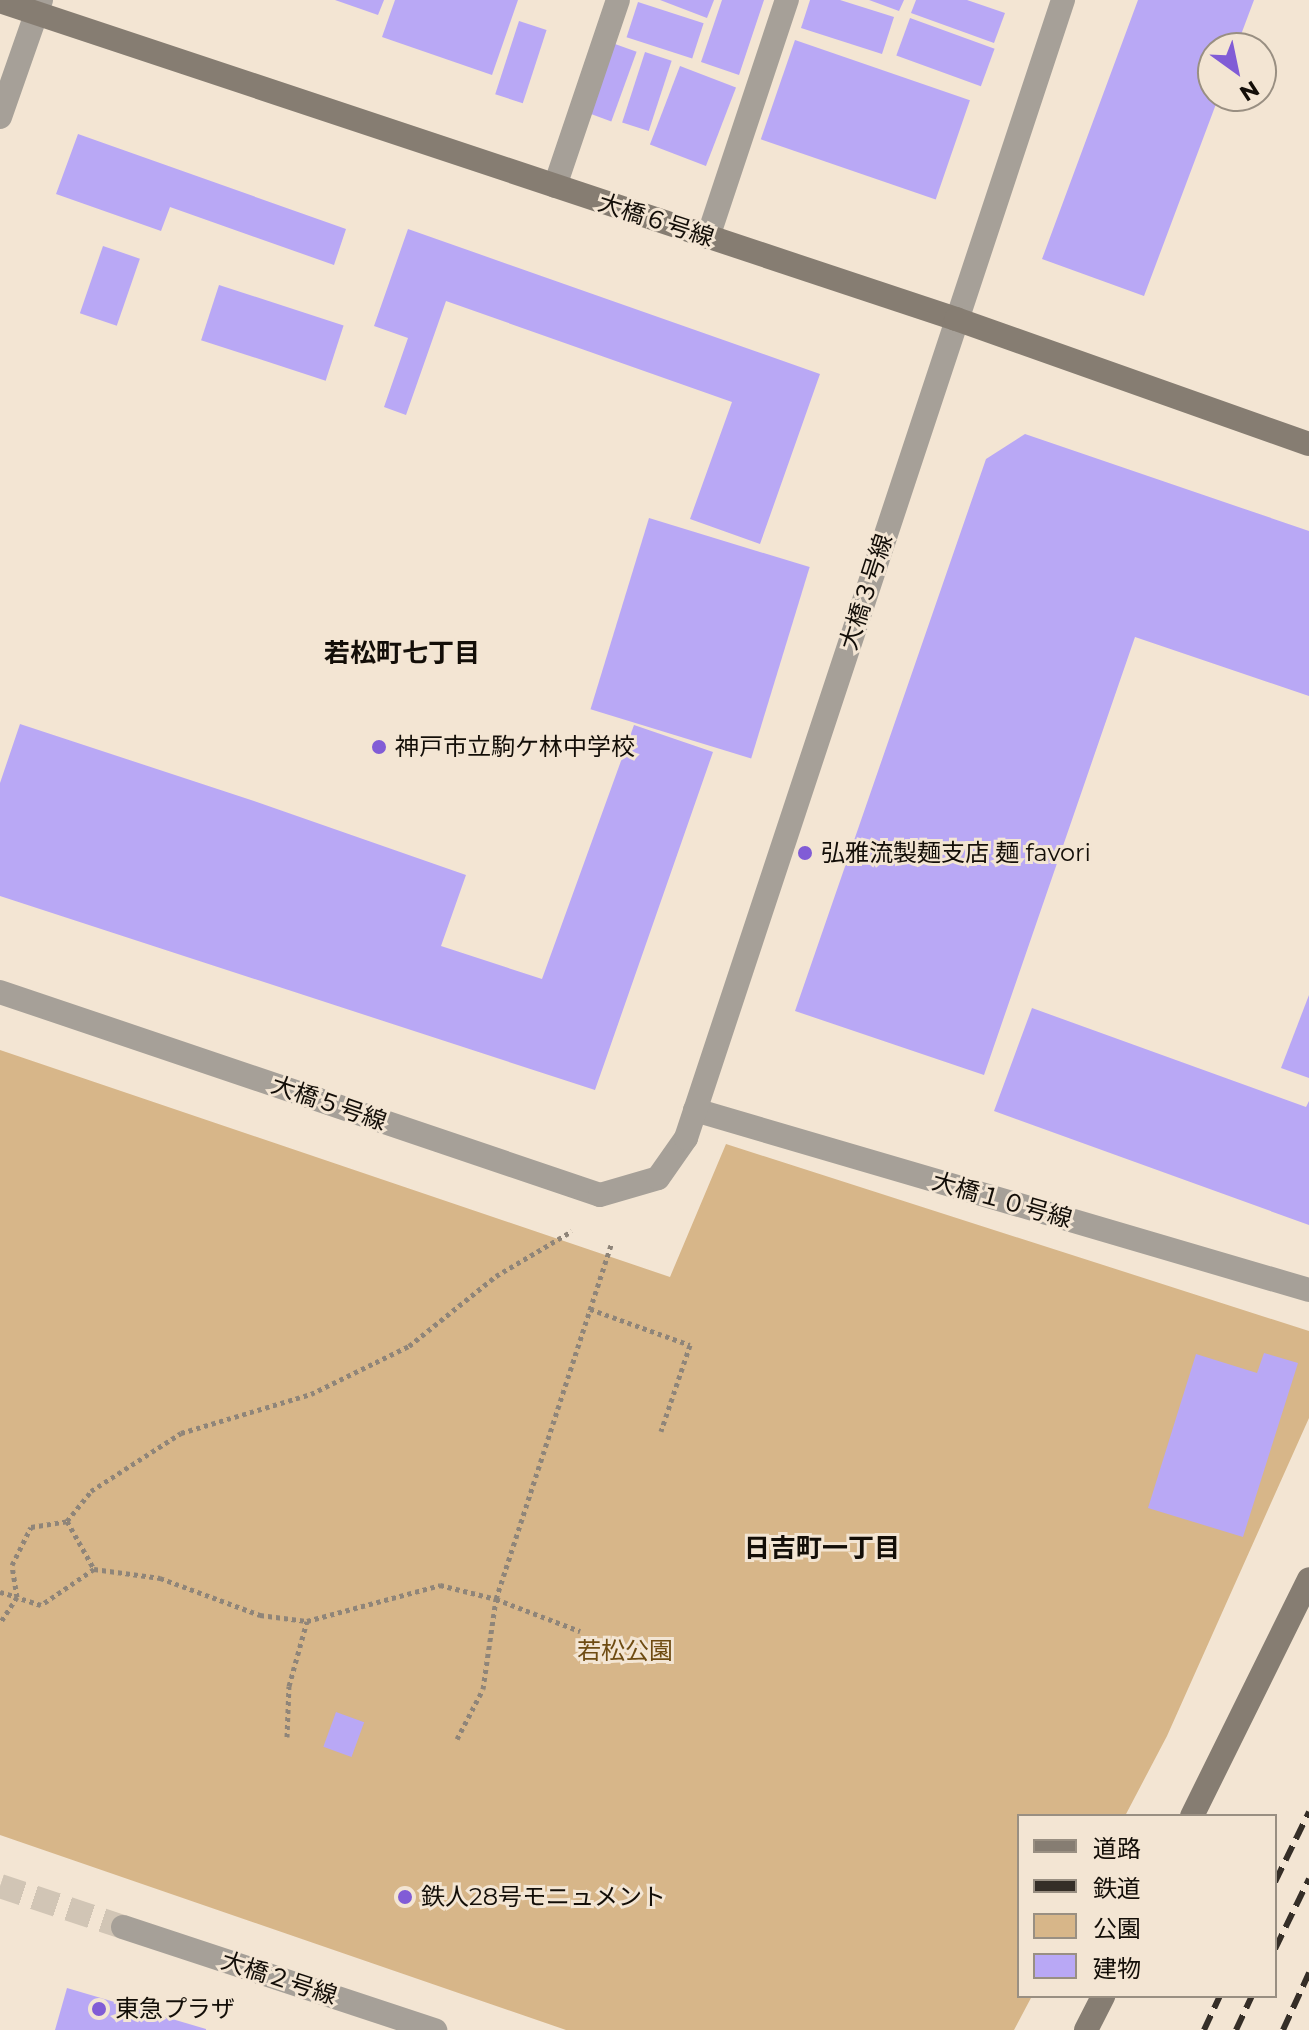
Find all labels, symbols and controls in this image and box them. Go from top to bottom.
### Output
north arrow [1197,32,1277,112]
text: N [1234,75,1264,107]
street label: 大橋６号線 [594,188,718,252]
street label: 大橋３号線 [834,530,898,654]
district label: 若松町七丁目 [324,638,480,670]
place label: 神戸市立駒ケ林中学校 [395,733,635,761]
marker: 神戸市立駒ケ林中学校 [370,738,388,756]
place label: 弘雅流製麺支店 麺 favori [821,839,1091,867]
marker: 弘雅流製麺支店 麺 favori [796,844,814,862]
street label: 大橋５号線 [268,1070,390,1136]
street label: 大橋１０号線 [929,1166,1075,1234]
district label: 日吉町一丁目 [744,1533,900,1565]
park label: 若松公園 [577,1637,673,1665]
legend [1017,1814,1277,1998]
text: 道路 [1093,1834,1141,1863]
text: 鉄道 [1093,1874,1141,1903]
place label: 鉄人28号モニュメント [421,1883,666,1911]
marker: 鉄人28号モニュメント [396,1888,414,1906]
text: 公園 [1093,1914,1141,1943]
street label: 大橋２号線 [217,1946,341,2010]
text: 建物 [1093,1954,1141,1983]
place label: 東急プラザ [115,1995,235,2023]
marker: 東急プラザ [90,2000,108,2018]

